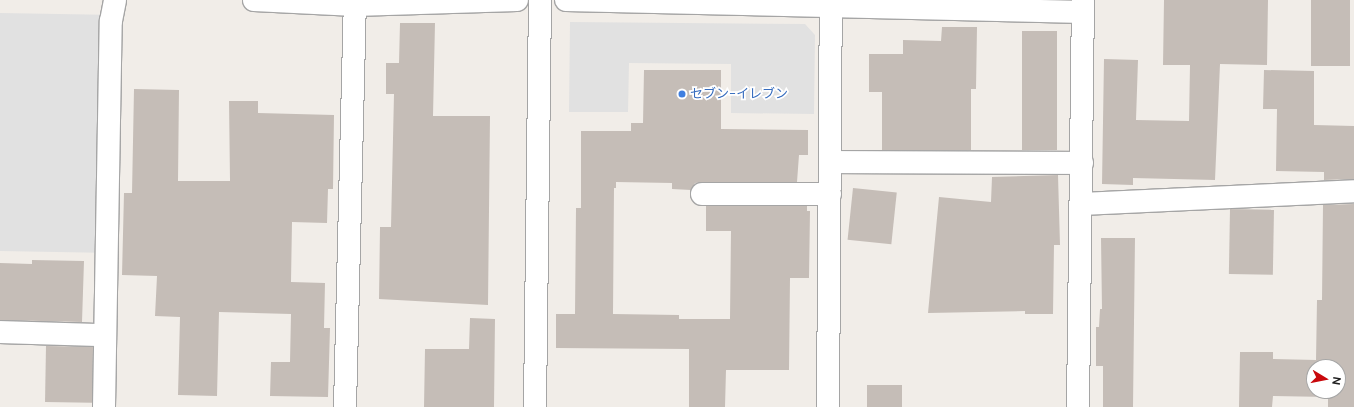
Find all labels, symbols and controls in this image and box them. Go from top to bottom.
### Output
place label: セブン-イレブン [690,86,788,102]
marker: セブン-イレブン [677,89,687,99]
north arrow [1306,359,1346,399]
text: N [1329,376,1344,386]

